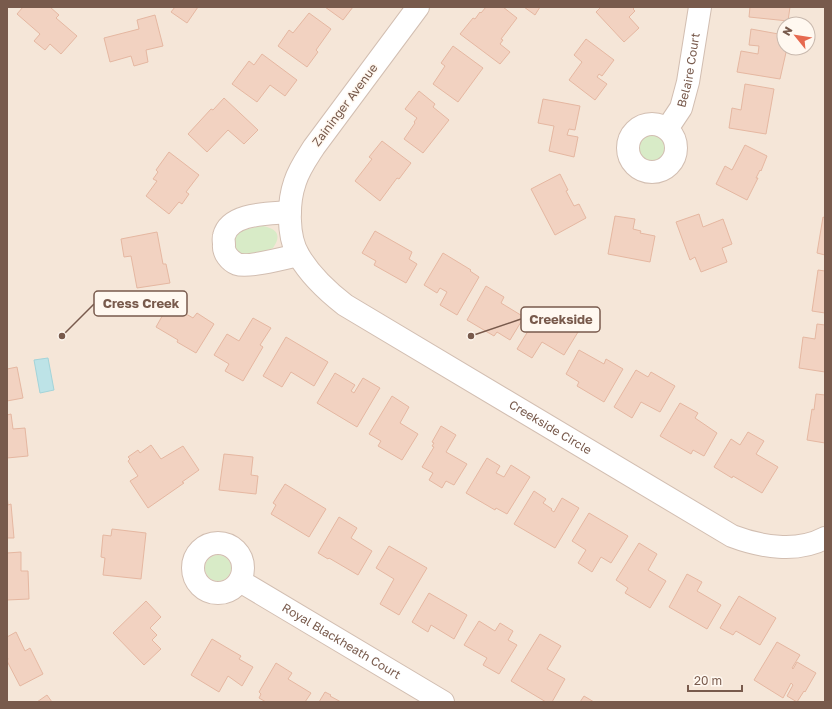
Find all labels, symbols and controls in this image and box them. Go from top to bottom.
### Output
north arrow [776,16,816,56]
text: N [779,24,795,38]
street label: Belaire Court [674,31,703,109]
street label: Zaininger Avenue [309,60,381,149]
callout: Cress Creek [94,291,187,316]
text: Cress Creek [103,295,180,311]
callout: Creekside [521,307,600,332]
text: Creekside [529,311,593,327]
street label: Creekside Circle [506,397,595,458]
street label: Royal Blackheath Court [280,600,404,682]
scale bar [688,667,742,693]
text: 20 m [694,673,722,688]

